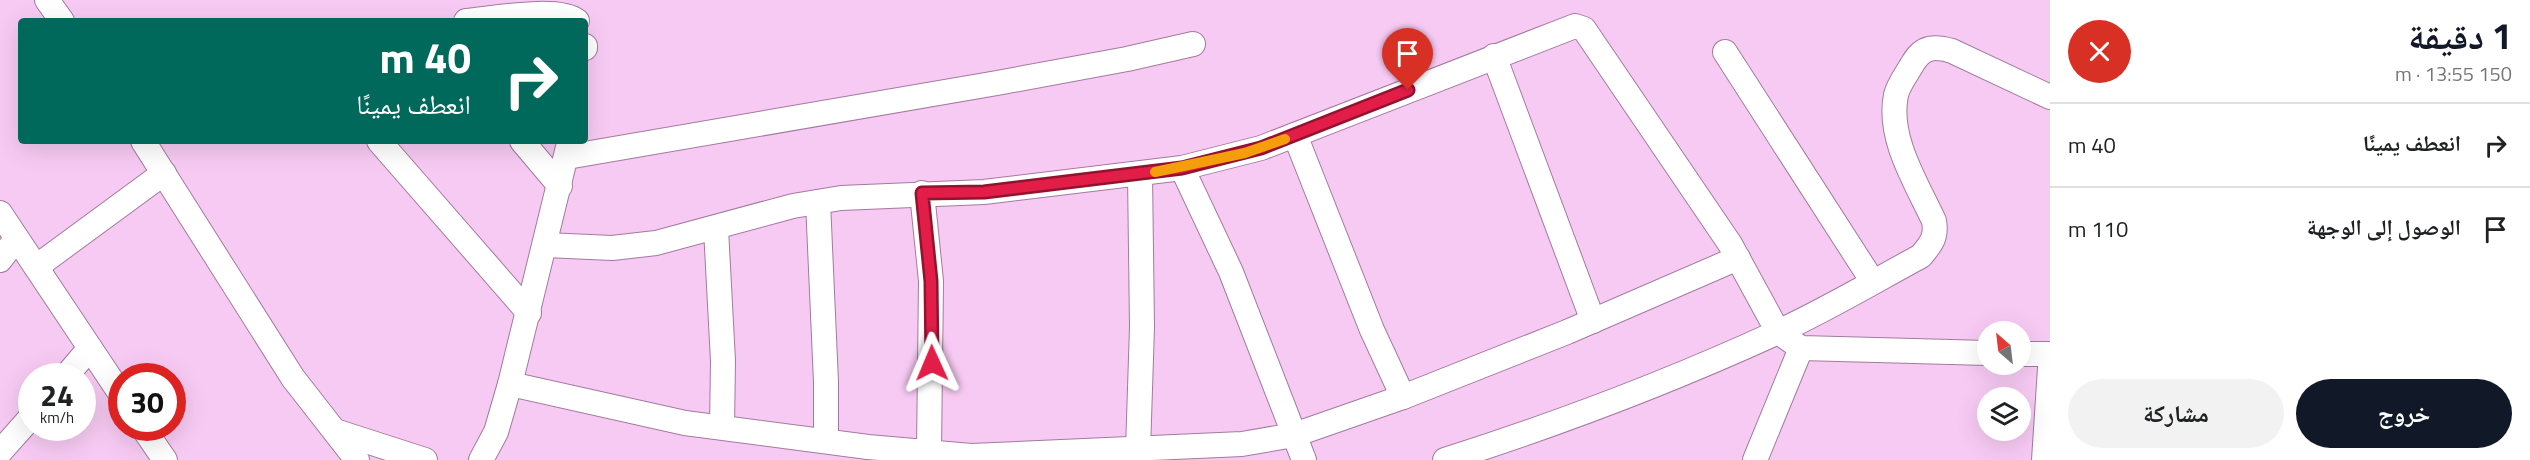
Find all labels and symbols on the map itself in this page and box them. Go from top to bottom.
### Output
pin [1382,28,1433,90]
north arrow [1977,321,2031,375]
position arrow [900,331,964,395]
speed limit sign: 30 [108,363,186,441]

